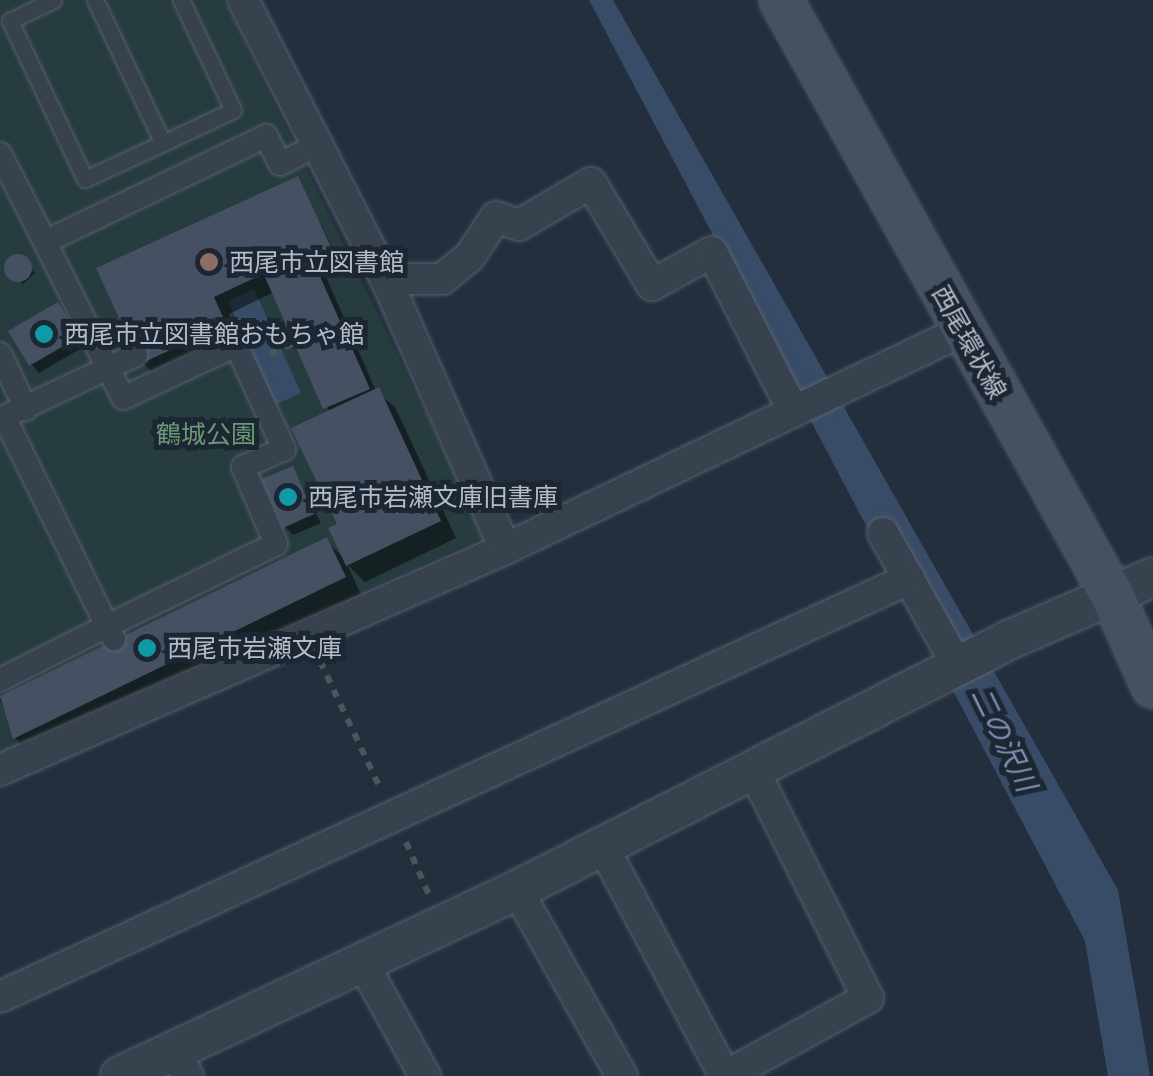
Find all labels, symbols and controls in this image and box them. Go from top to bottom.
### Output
place label: 西尾市立図書館 [229,247,404,277]
marker: 西尾市立図書館 [198,251,220,273]
street label: 西尾環状線 [926,280,1012,404]
place label: 西尾市立図書館おもちゃ館 [64,319,364,349]
marker: 西尾市立図書館おもちゃ館 [33,323,55,345]
park label: 鶴城公園 [156,419,256,449]
place label: 西尾市岩瀬文庫旧書庫 [308,482,558,512]
marker: 西尾市岩瀬文庫旧書庫 [277,486,299,508]
place label: 西尾市岩瀬文庫 [167,633,342,663]
marker: 西尾市岩瀬文庫 [136,637,158,659]
water label: 二の沢川 [964,681,1044,797]

